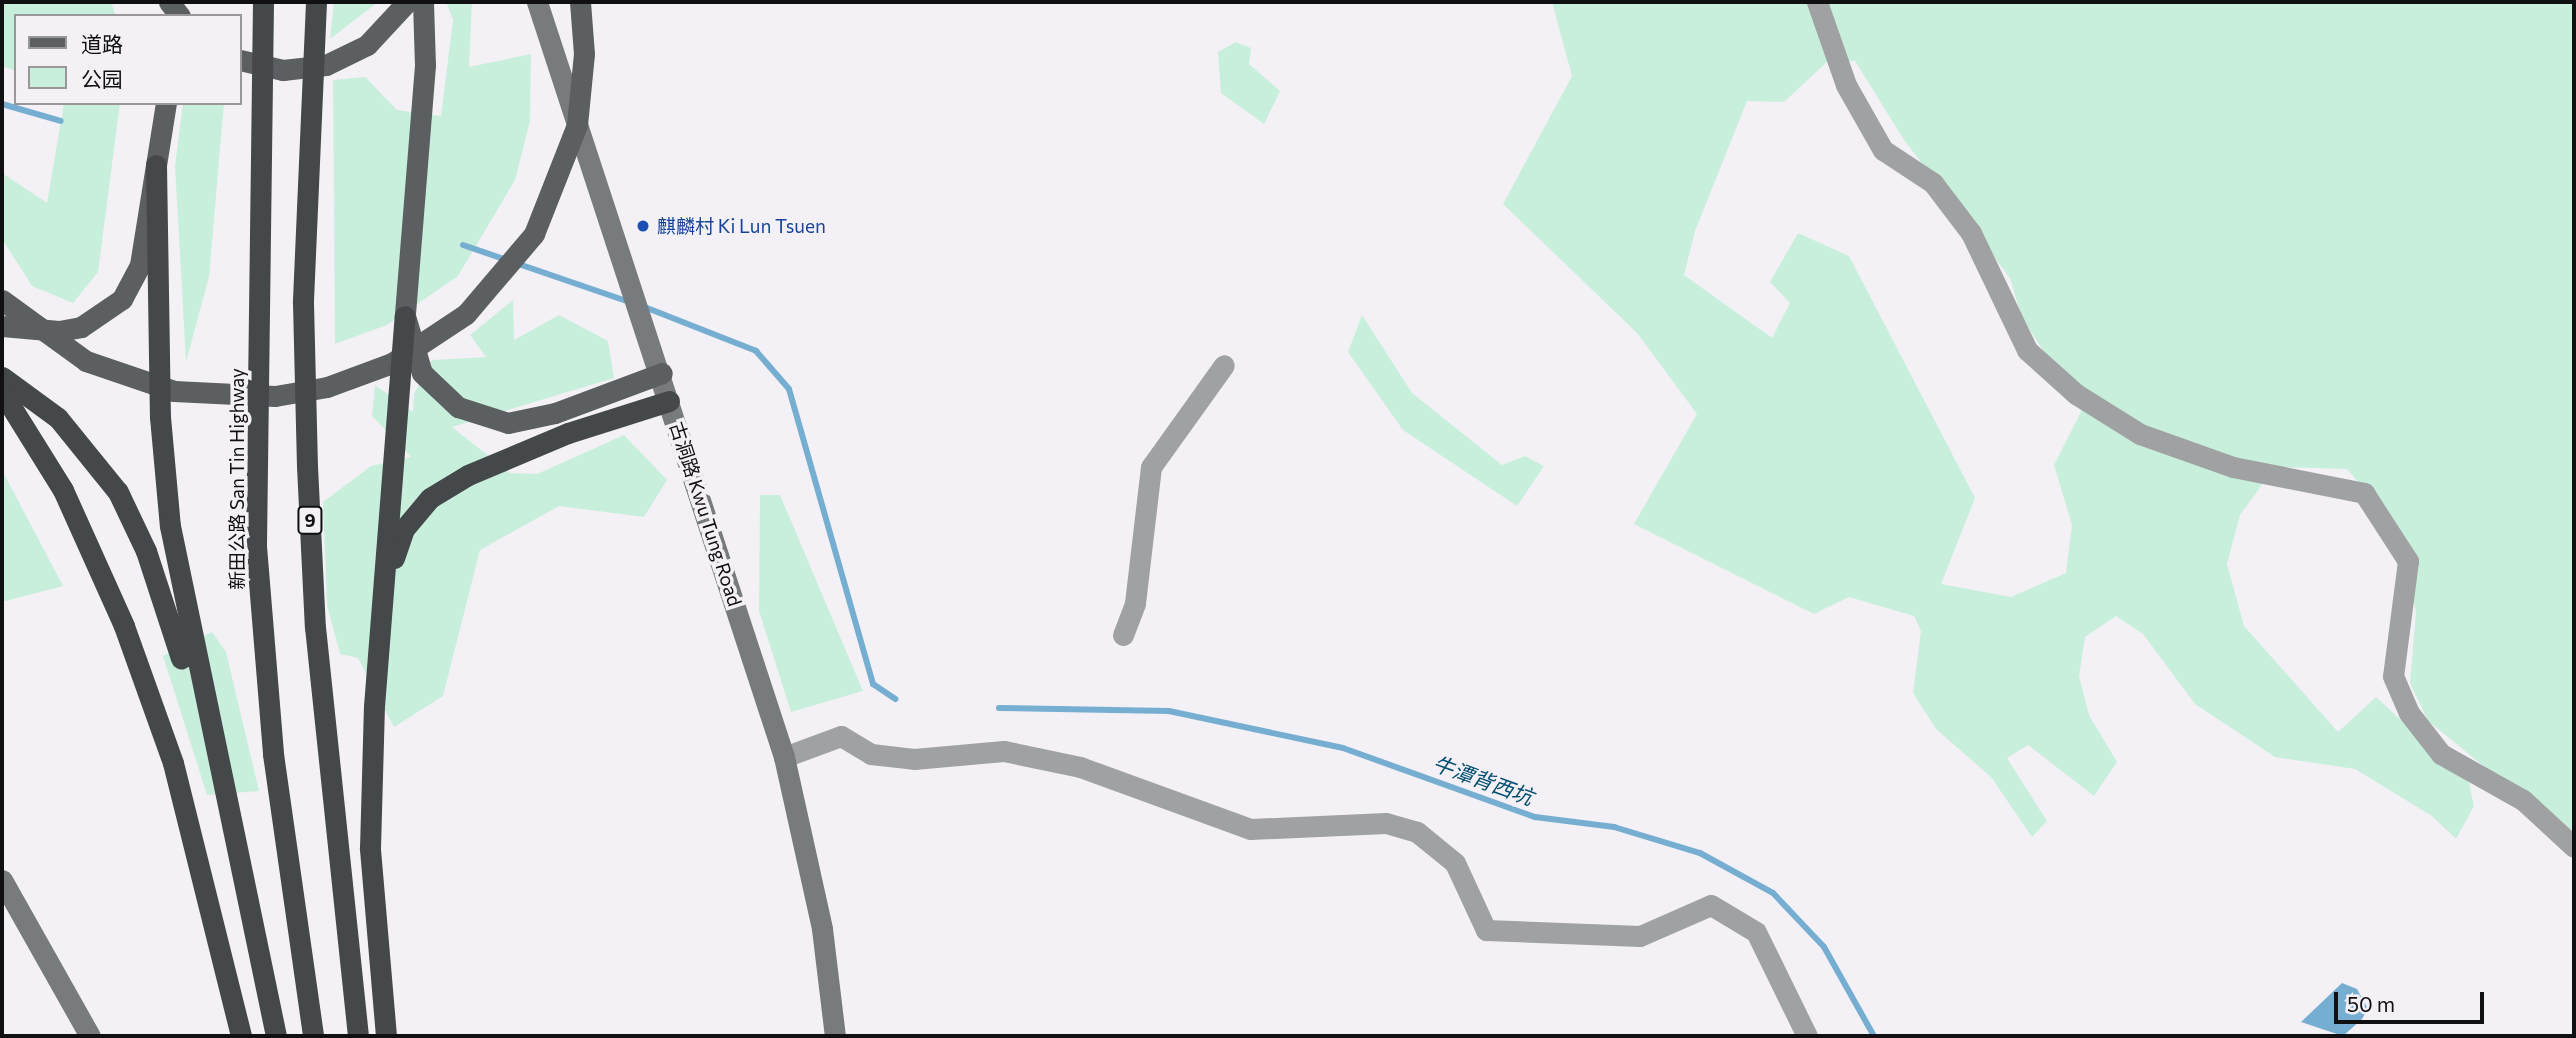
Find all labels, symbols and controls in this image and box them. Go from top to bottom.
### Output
legend [14,14,242,105]
text: 道路 [81,31,123,56]
text: 公园 [81,66,123,91]
place label: 麒麟村 Ki Lun Tsuen [657,215,826,237]
marker: 麒麟村 Ki Lun Tsuen [635,218,651,234]
street label: 新田公路 San Tin Highway [226,368,248,590]
street label: 古洞路 Kwu Tung Road [665,419,747,609]
road number: 9 [296,506,324,534]
water label: 牛潭背西坑 [1429,750,1537,810]
scale bar [2338,978,2488,1022]
text: 50 m [2347,991,2395,1016]

